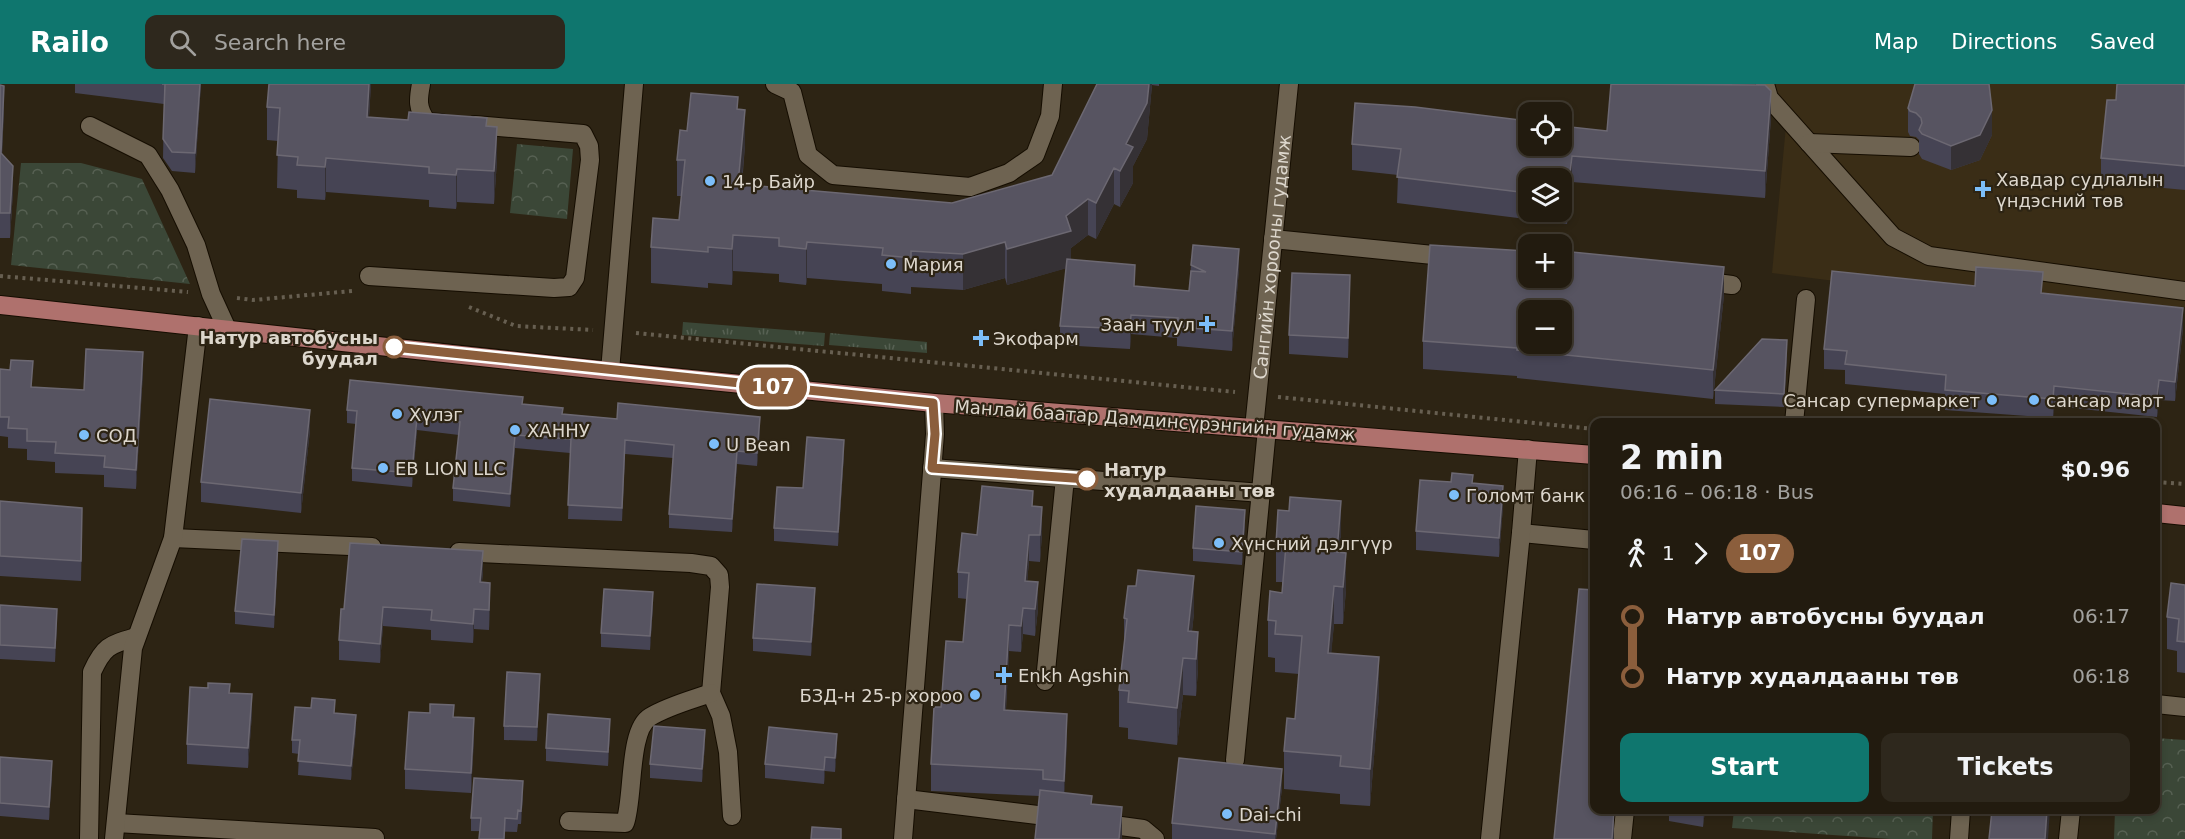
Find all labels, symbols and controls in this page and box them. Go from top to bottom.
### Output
search box [145,15,565,69]
text: Railo [30,26,109,59]
icon: search [166,26,199,59]
text: Search here [214,30,346,55]
text: Map [1874,30,1918,54]
text: Directions [1951,30,2057,54]
text: Saved [2090,30,2155,54]
map controls [1518,102,1572,354]
button: locate [1518,102,1572,156]
street label: Сангийн хорооны гудамж [1249,133,1294,380]
button: layers [1518,168,1572,222]
place label: Хавдар судлалын үндэсний төв [1996,169,2164,211]
place label: 14-р Байр [722,171,815,192]
marker: 14-р Байр [703,174,717,188]
marker: Хавдар судлалын үндэсний төв [1974,180,1992,198]
button: + [1518,234,1572,288]
place label: Мария [903,254,964,275]
marker: Мария [884,257,898,271]
button: − [1518,300,1572,354]
place label: Заан туул [1101,314,1195,335]
marker: Заан туул [1200,317,1214,331]
place label: Натур автобусны буудал [199,327,378,369]
place label: Экофарм [993,328,1079,349]
marker: Экофарм [974,331,988,345]
marker: Натур автобусны буудал [383,336,405,358]
line badge: 107 [738,368,808,406]
text: 107 [751,375,795,399]
place label: Сансар супермаркет [1783,390,1980,411]
place label: сансар март [2046,390,2163,411]
marker: Сансар супермаркет [1985,393,1999,407]
marker: сансар март [2027,393,2041,407]
street label: Манлай баатар Дамдинсүрэнгийн гудамж [954,396,1356,444]
place label: Хүлэг [409,404,463,425]
marker: Хүлэг [390,407,404,421]
place label: ХАННУ [527,420,590,441]
marker: ХАННУ [508,423,522,437]
place label: СОД [96,425,137,446]
marker: СОД [77,428,91,442]
place label: U Bean [726,434,791,455]
marker: U Bean [707,437,721,451]
text: 2 min [1620,438,1724,477]
text: $0.96 [2060,457,2130,482]
place label: EB LION LLC [395,458,506,479]
place label: Натур худалдааны төв [1104,459,1275,501]
marker: EB LION LLC [376,461,390,475]
marker: Натур худалдааны төв [1076,468,1098,490]
text: 06:16 – 06:18 · Bus [1620,480,1814,504]
place label: Голомт банк [1466,485,1585,506]
marker: Голомт банк [1447,488,1461,502]
place label: Хүнсний дэлгүүр [1231,533,1393,554]
marker: Хүнсний дэлгүүр [1212,536,1226,550]
icon: walk [1620,537,1653,570]
icon: forward [1684,537,1717,570]
text: 1 [1662,541,1675,565]
text: 107 [1738,541,1782,565]
text: Натур автобусны буудал [1666,604,1985,629]
text: 06:17 [2072,604,2130,628]
text: Натур худалдааны төв [1666,664,1959,689]
text: 06:18 [2072,664,2130,688]
place label: Enkh Agshin [1018,665,1129,686]
marker: Enkh Agshin [995,666,1013,684]
place label: БЗД-н 25-р хороо [799,685,963,706]
marker: БЗД-н 25-р хороо [968,688,982,702]
button: Start [1620,733,1869,802]
button: Tickets [1881,733,2130,802]
place label: Dai-chi [1239,804,1302,825]
marker: Dai-chi [1220,807,1234,821]

